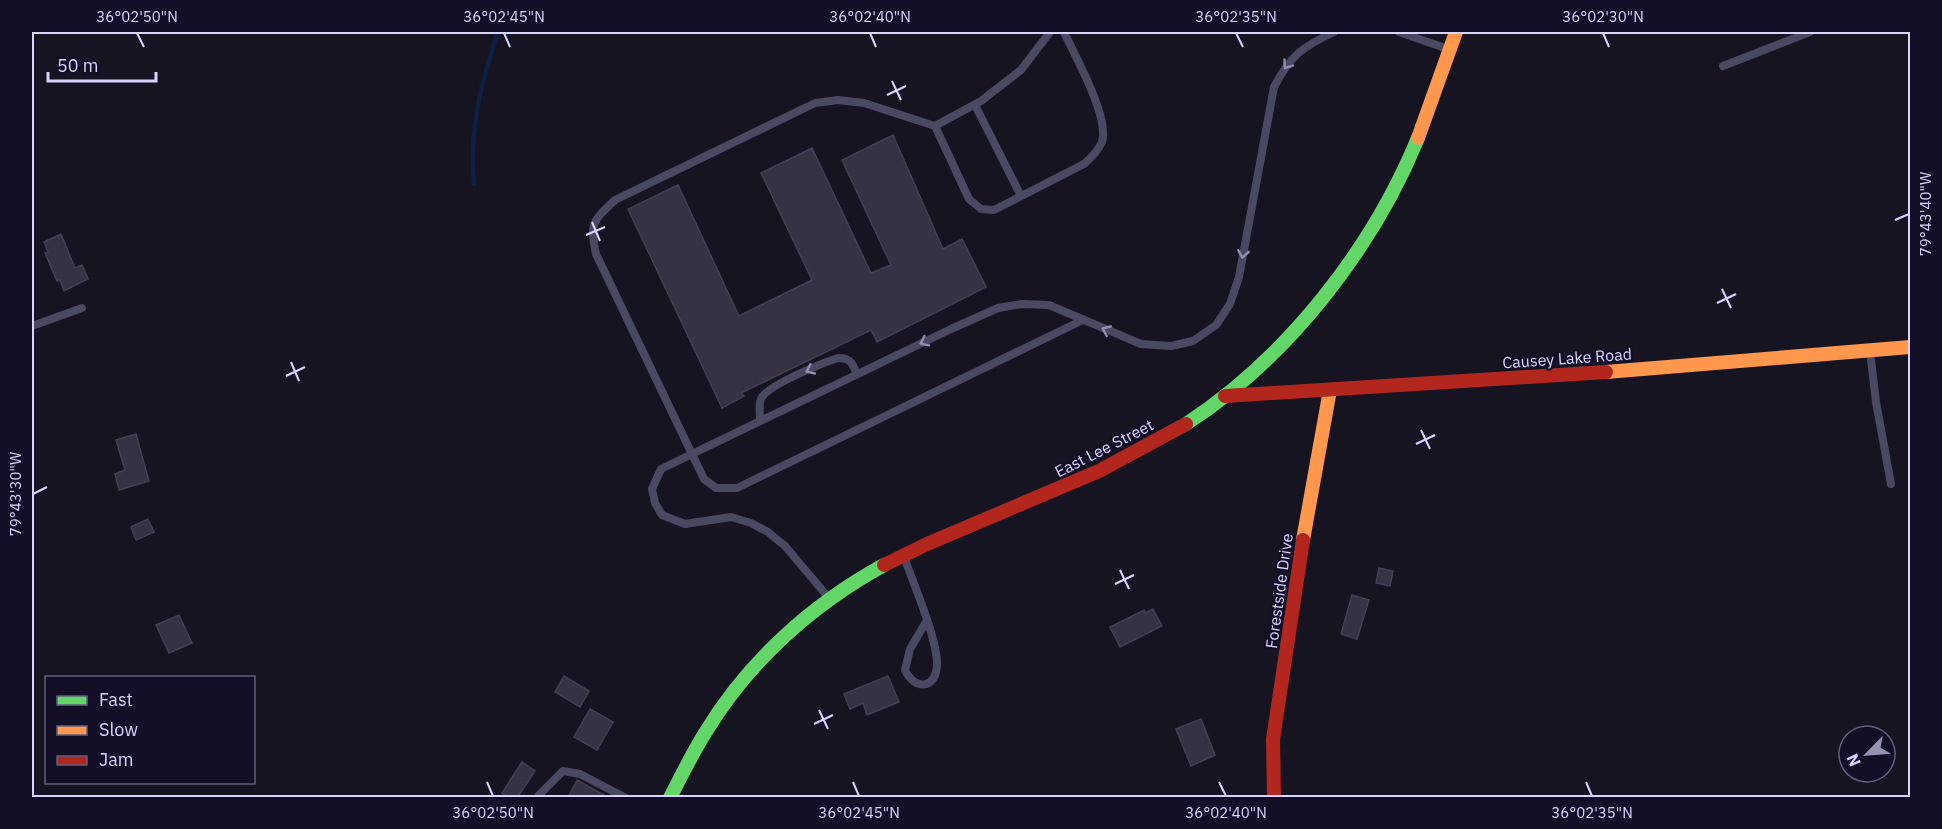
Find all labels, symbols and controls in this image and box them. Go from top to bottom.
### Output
text: 36°02'50"N [96,7,178,26]
text: 36°02'45"N [463,7,545,26]
text: 36°02'40"N [829,7,911,26]
text: 36°02'35"N [1195,7,1277,26]
text: 36°02'30"N [1562,7,1644,26]
scale bar [48,45,156,83]
text: 50 m [57,54,99,77]
one-way arrow [1283,59,1294,70]
text: 79°43'40"W [1916,171,1935,256]
one-way arrow [1237,249,1249,258]
one-way arrow [1102,325,1113,337]
one-way arrow [919,334,930,346]
street label: Causey Lake Road [1502,343,1632,373]
one-way arrow [805,363,816,375]
street label: East Lee Street [1051,415,1157,481]
text: 79°43'30"W [6,451,25,536]
street label: Forestside Drive [1261,532,1297,650]
legend [45,676,255,784]
text: Fast [99,688,133,711]
text: Slow [99,718,138,741]
north arrow [1837,724,1897,784]
text: Jam [99,748,134,771]
text: N [1842,751,1865,770]
text: 36°02'50"N [452,803,534,822]
text: 36°02'45"N [818,803,900,822]
text: 36°02'40"N [1185,803,1267,822]
text: 36°02'35"N [1551,803,1633,822]

